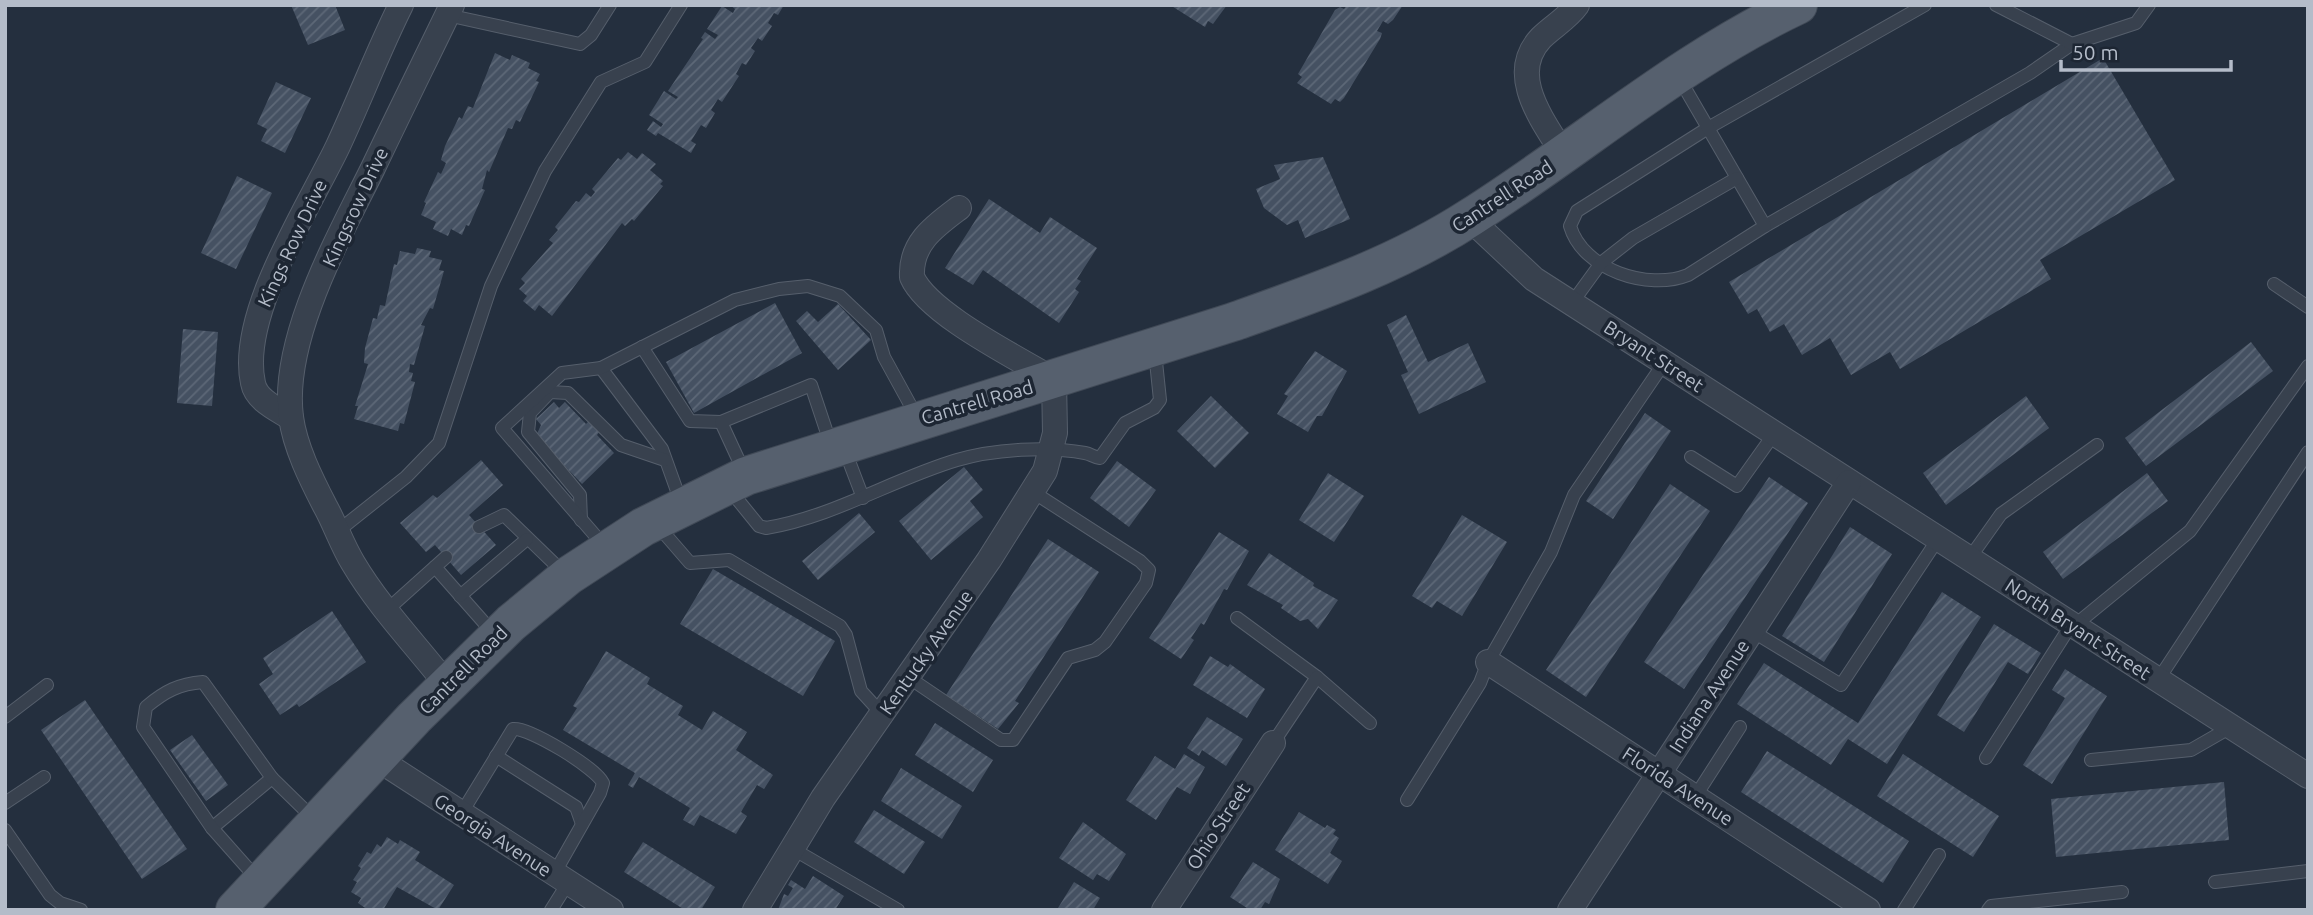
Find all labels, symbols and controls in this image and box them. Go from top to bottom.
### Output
scale bar [2061,28,2231,72]
text: 50 m [2072,40,2119,64]
street label: Kingsrow Drive [318,144,392,270]
street label: Cantrell Road [1448,155,1556,237]
street label: Kings Row Drive [253,176,331,310]
street label: Bryant Street [1600,316,1708,397]
street label: Cantrell Road [918,376,1036,428]
street label: North Bryant Street [2001,574,2155,684]
street label: Kentucky Avenue [875,585,977,719]
street label: Cantrell Road [414,621,512,719]
street label: Indiana Avenue [1664,635,1754,757]
street label: Florida Avenue [1619,742,1737,830]
street label: Ohio Street [1182,778,1254,873]
street label: Georgia Avenue [430,789,556,881]

